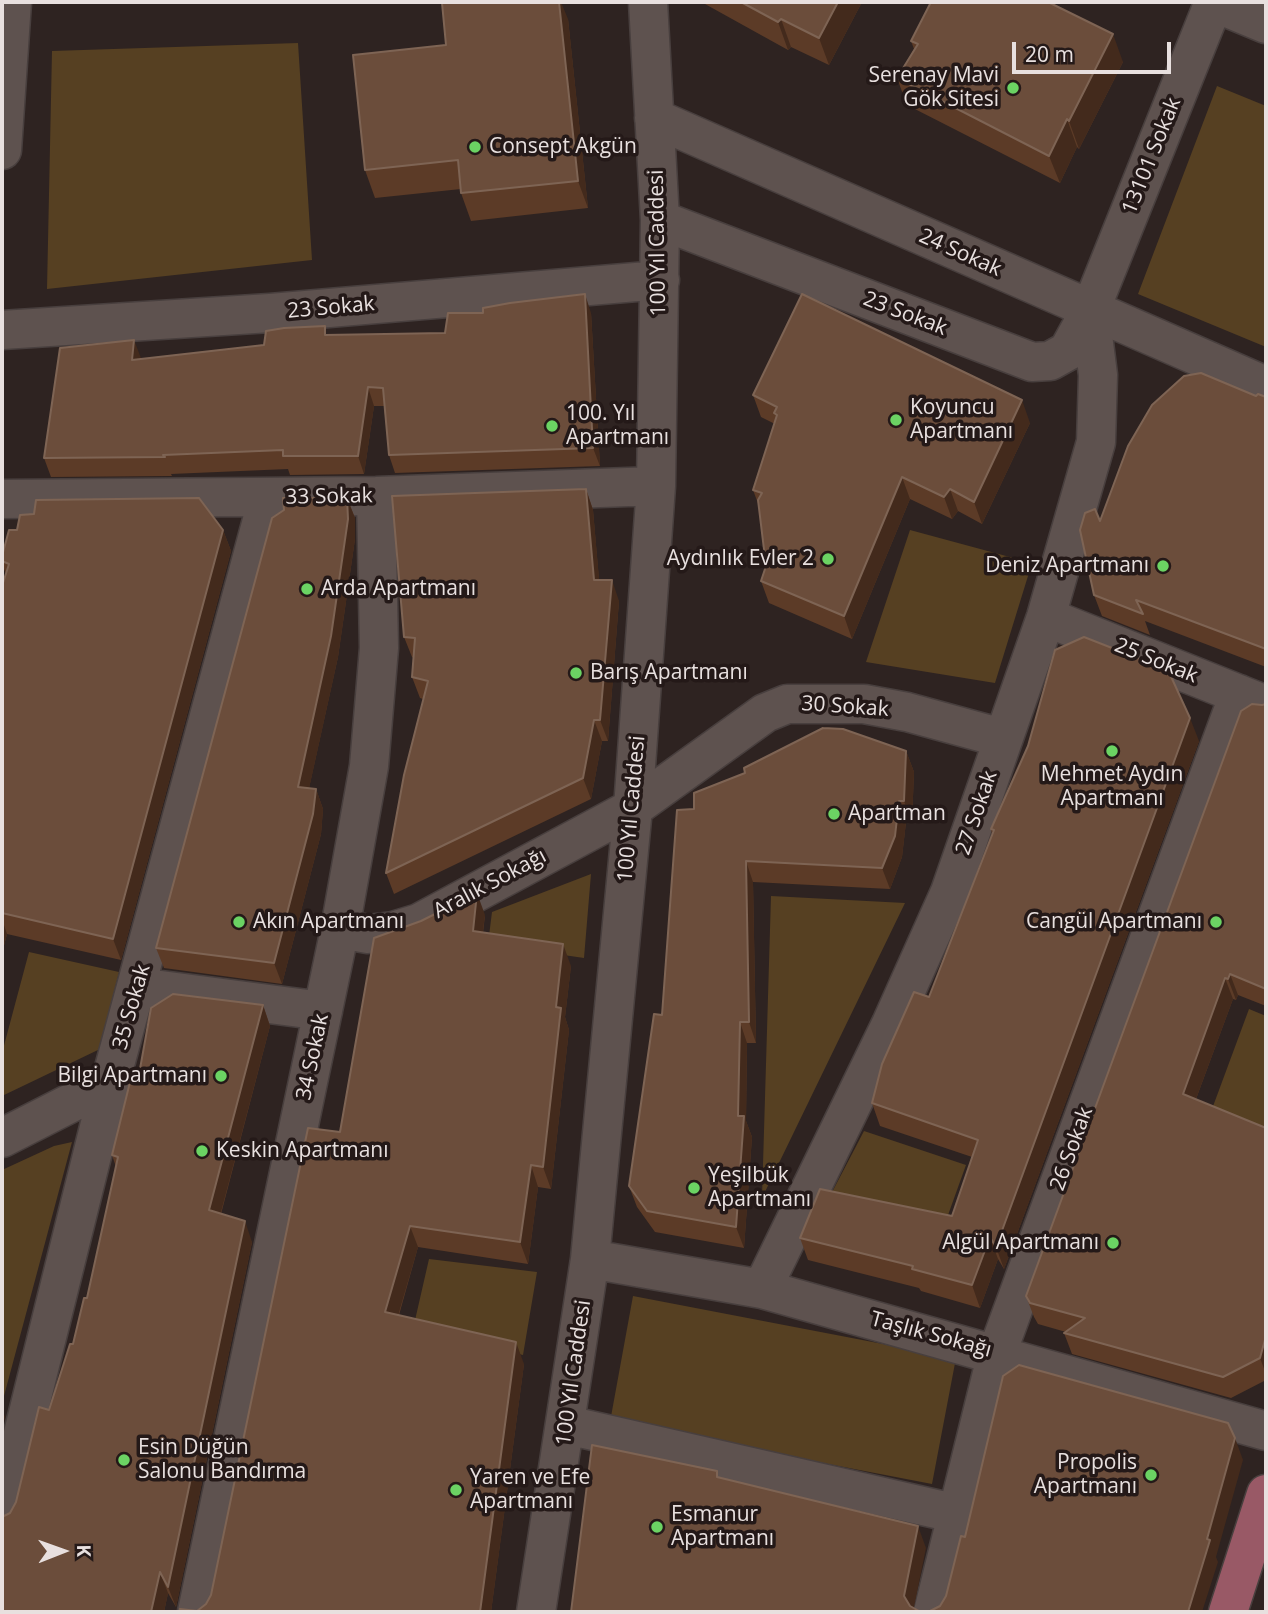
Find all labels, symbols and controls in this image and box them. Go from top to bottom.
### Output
scale bar [1016,28,1175,72]
text: 20 m [1025,40,1074,68]
place label: Serenay Mavi Gök Sitesi [868,63,999,113]
marker: Serenay Mavi Gök Sitesi [1005,80,1021,96]
street label: 13101 Sokak [1117,94,1187,218]
place label: Consept Akgün [489,134,637,160]
marker: Consept Akgün [467,139,483,155]
street label: 100 Yıl Caddesi [644,169,672,317]
street label: 24 Sokak [915,224,1005,282]
street label: 23 Sokak [860,287,950,341]
street label: 23 Sokak [286,292,376,324]
place label: Koyuncu Apartmanı [910,395,1013,445]
place label: 100. Yıl Apartmanı [566,401,669,451]
marker: Koyuncu Apartmanı [888,412,904,428]
marker: 100. Yıl Apartmanı [544,418,560,434]
street label: 33 Sokak [285,484,373,510]
place label: Aydınlık Evler 2 [667,546,814,572]
marker: Aydınlık Evler 2 [820,551,836,567]
place label: Deniz Apartmanı [985,553,1149,579]
marker: Deniz Apartmanı [1155,558,1171,574]
place label: Arda Apartmanı [321,576,476,602]
marker: Arda Apartmanı [299,581,315,597]
street label: 25 Sokak [1111,633,1201,689]
place label: Barış Apartmanı [590,660,748,686]
marker: Barış Apartmanı [568,665,584,681]
street label: 30 Sokak [801,691,889,723]
street label: 100 Yıl Caddesi [613,735,651,883]
marker: Mehmet Aydın Apartmanı [1104,743,1120,759]
place label: Mehmet Aydın Apartmanı [1041,762,1183,812]
street label: 27 Sokak [951,768,1003,858]
place label: Apartman [848,801,946,827]
marker: Apartman [826,806,842,822]
street label: Aralık Sokağı [429,844,551,924]
place label: Akın Apartmanı [253,909,404,935]
place label: Cangül Apartmanı [1026,909,1202,935]
marker: Akın Apartmanı [231,914,247,930]
marker: Cangül Apartmanı [1208,914,1224,930]
street label: 35 Sokak [108,962,156,1052]
street label: 34 Sokak [292,1012,334,1102]
place label: Bilgi Apartmanı [58,1063,207,1089]
marker: Bilgi Apartmanı [213,1068,229,1084]
street label: 26 Sokak [1045,1104,1099,1194]
place label: Keskin Apartmanı [216,1138,388,1164]
marker: Keskin Apartmanı [194,1143,210,1159]
place label: Yeşilbük Apartmanı [708,1163,811,1213]
marker: Yeşilbük Apartmanı [686,1180,702,1196]
place label: Algül Apartmanı [942,1230,1099,1256]
marker: Algül Apartmanı [1105,1235,1121,1251]
street label: 100 Yıl Caddesi [551,1298,597,1448]
street label: Taşlık Sokağı [868,1307,994,1363]
place label: Esin Düğün Salonu Bandırma [138,1435,306,1485]
place label: Propolis Apartmanı [1034,1450,1137,1500]
marker: Esin Düğün Salonu Bandırma [116,1452,132,1468]
place label: Yaren ve Efe Apartmanı [470,1465,590,1515]
marker: Propolis Apartmanı [1143,1467,1159,1483]
marker: Yaren ve Efe Apartmanı [448,1482,464,1498]
place label: Esmanur Apartmanı [671,1502,774,1552]
north arrow [28,1516,98,1586]
marker: Esmanur Apartmanı [649,1519,665,1535]
text: K [71,1544,97,1557]

